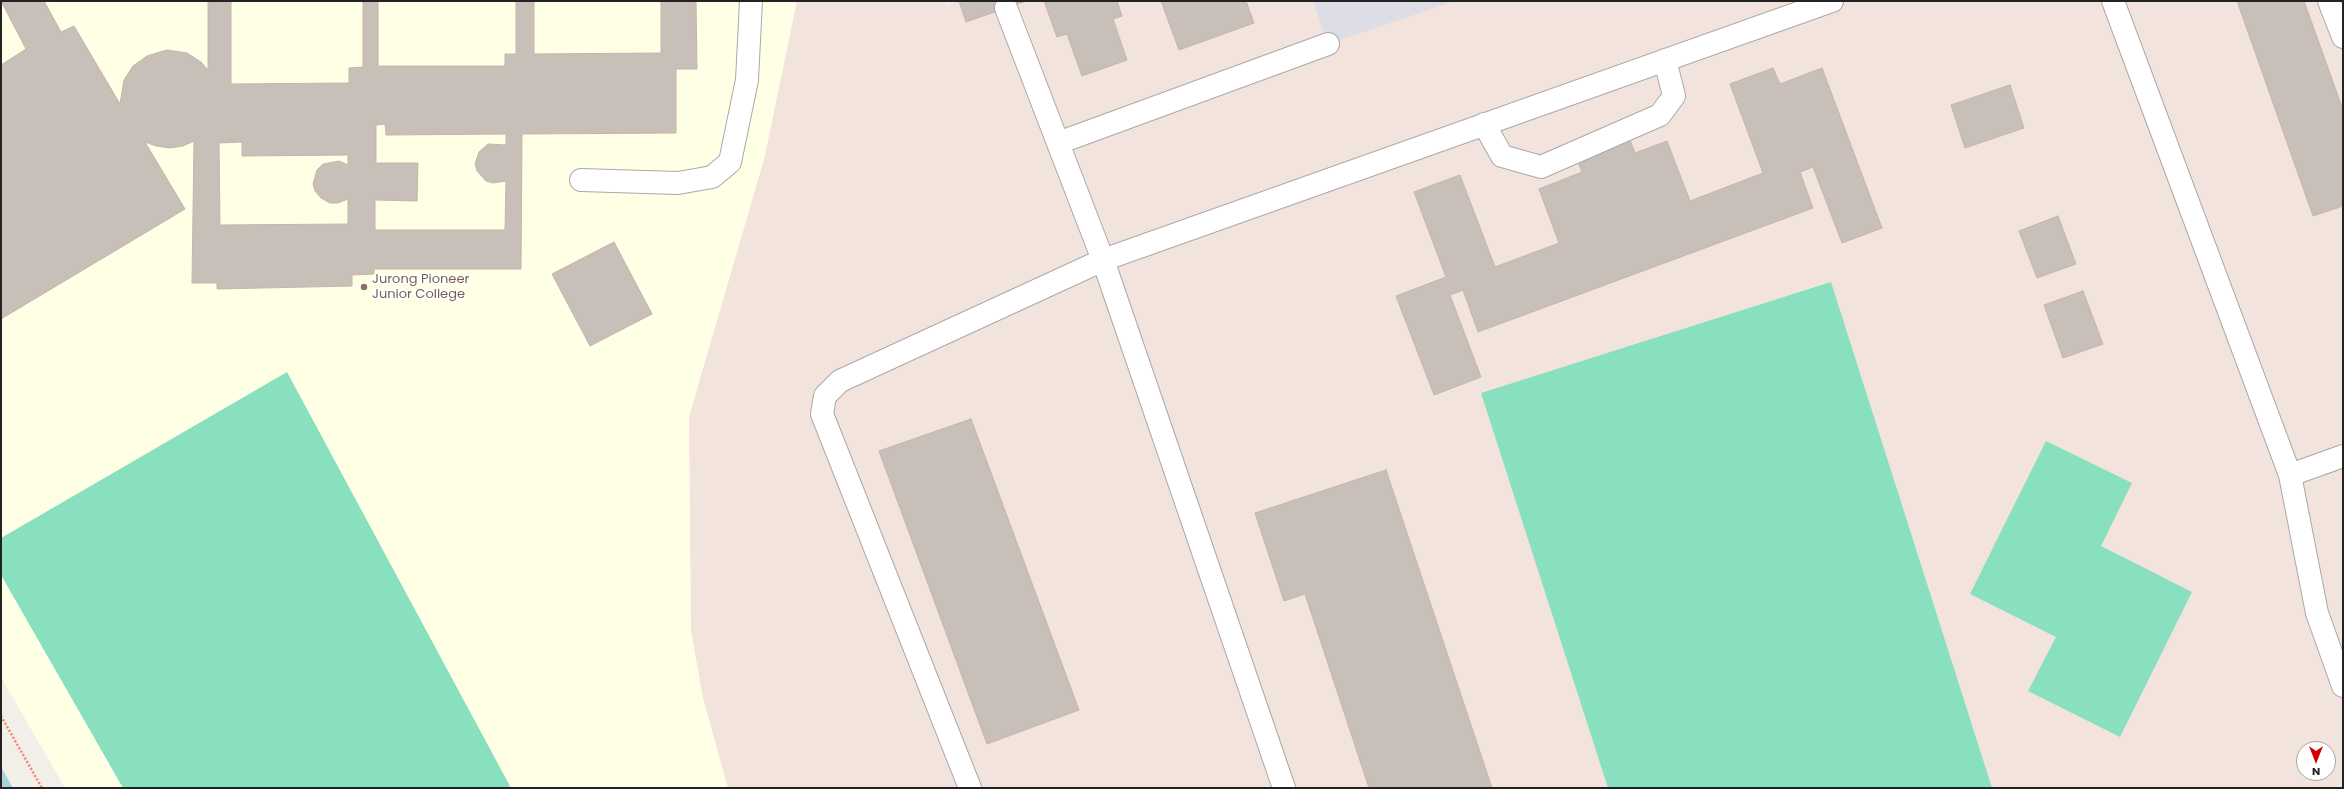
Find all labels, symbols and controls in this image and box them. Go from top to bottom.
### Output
place label: Jurong Pioneer Junior College [372,272,469,303]
marker: Jurong Pioneer Junior College [359,282,369,292]
north arrow [2296,741,2336,781]
text: N [2312,764,2320,780]

